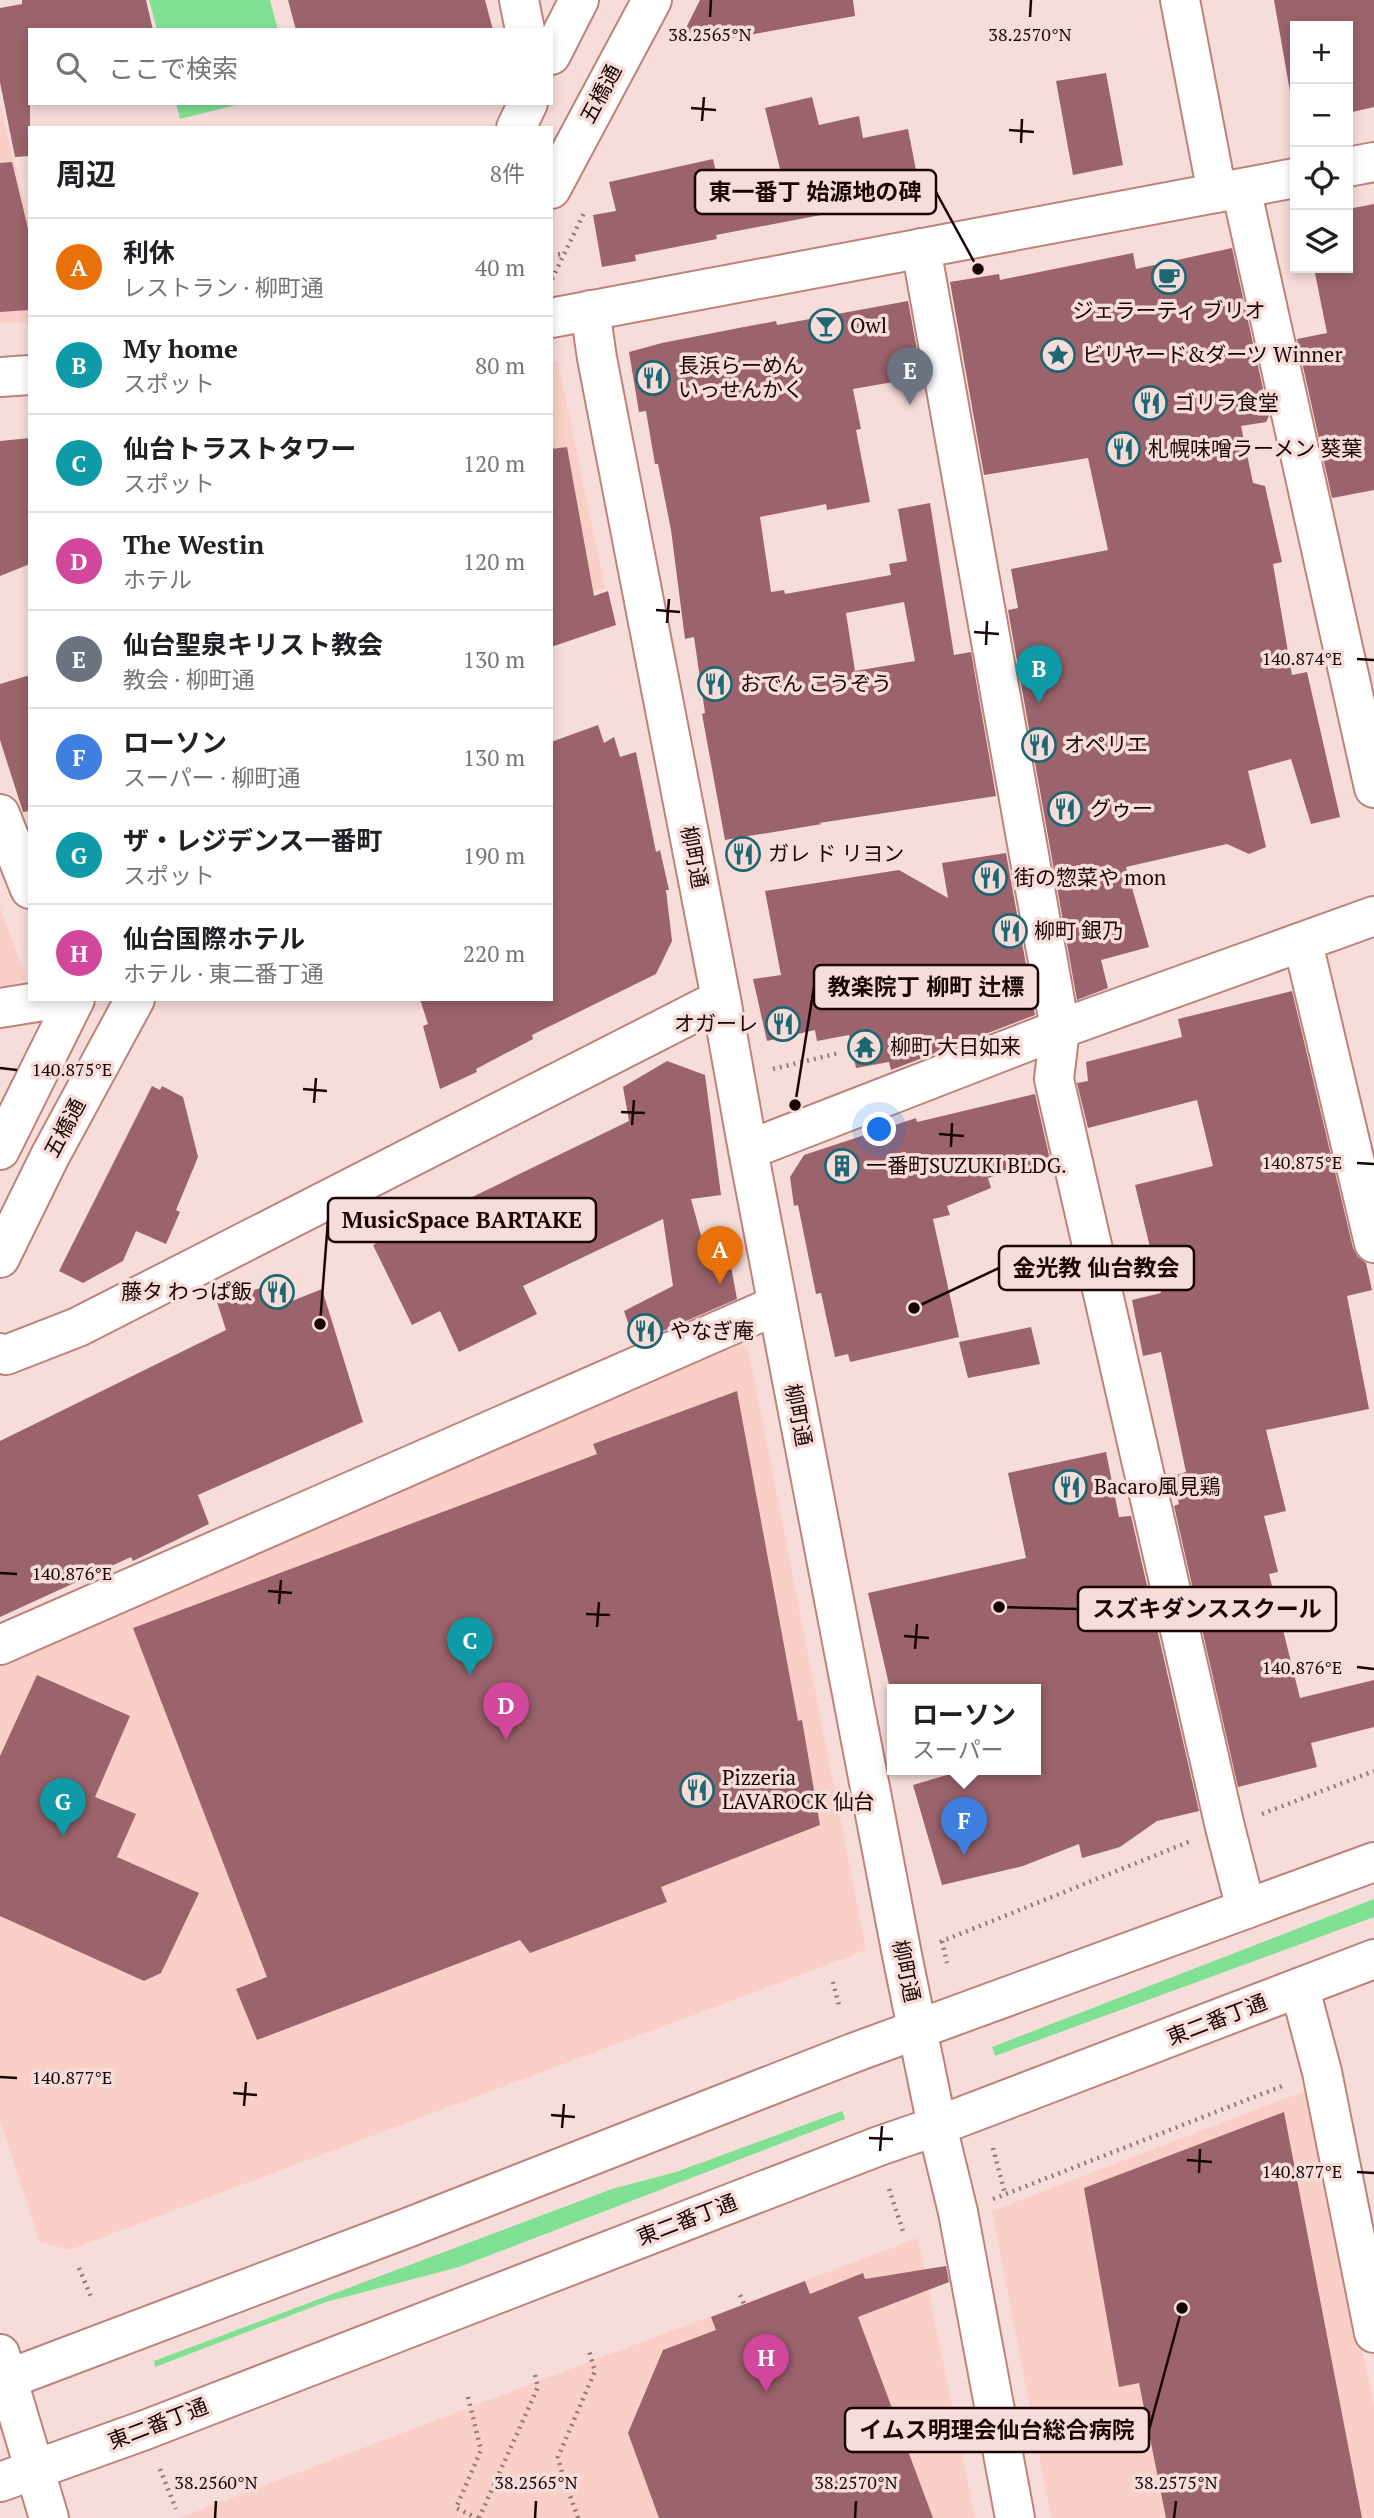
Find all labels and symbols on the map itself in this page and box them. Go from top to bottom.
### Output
text: 38.2565°N [668,22,752,46]
text: 38.2570°N [988,22,1072,46]
street label: 五橋通 [573,59,627,128]
callout: 東一番丁 始源地の碑 [695,170,936,214]
text: 東一番丁 始源地の碑 [708,176,922,207]
cafe icon: ジェラーティ ブリオ [1150,258,1188,296]
place label: ジェラーティ ブリオ [1073,296,1265,324]
bar icon: Owl [807,307,845,345]
place label: Owl [850,311,887,339]
place icon: ビリヤード&ダーツ Winner [1039,336,1077,374]
place label: ビリヤード&ダーツ Winner [1082,340,1342,368]
pin: E [887,347,933,405]
place label: 長浜らーめん いっせんかく [678,351,804,403]
restaurant icon: 長浜らーめん いっせんかく [634,359,672,397]
restaurant icon: ゴリラ食堂 [1131,384,1169,422]
place label: ゴリラ食堂 [1174,388,1279,416]
restaurant icon: 札幌味噌ラーメン 葵葉 [1104,430,1142,468]
place label: 札幌味噌ラーメン 葵葉 [1148,434,1362,462]
pin: B [1016,645,1062,703]
text: 140.874°E [1262,646,1342,670]
restaurant icon: おでん こうぞう [696,665,734,703]
place label: おでん こうぞう [740,669,892,697]
restaurant icon: オペリエ [1020,726,1058,764]
place label: オペリエ [1064,730,1148,758]
restaurant icon: グゥー [1046,790,1084,828]
place label: グゥー [1090,794,1153,822]
street label: 柳町通 [675,823,715,890]
restaurant icon: ガレ ド リヨン [724,835,762,873]
place label: ガレ ド リヨン [768,839,904,867]
restaurant icon: 街の惣菜や mon [971,859,1009,897]
place label: 街の惣菜や mon [1014,863,1167,891]
restaurant icon: 柳町 銀乃 [991,912,1029,950]
place label: 柳町 銀乃 [1034,916,1123,944]
callout: 教楽院丁 柳町 辻標 [814,965,1038,1009]
text: 教楽院丁 柳町 辻標 [828,971,1024,1002]
restaurant icon: オガーレ [764,1005,802,1043]
place label: オガーレ [674,1009,758,1037]
temple icon: 柳町 大日如来 [846,1028,884,1066]
place label: 柳町 大日如来 [890,1032,1021,1060]
text: 140.875°E [32,1057,112,1081]
street label: 五橋通 [37,1093,91,1162]
your location [862,1112,896,1146]
building icon: 一番町SUZUKI BLDG. [823,1147,861,1185]
text: 140.875°E [1262,1150,1342,1174]
place label: 一番町SUZUKI BLDG. [866,1151,1067,1179]
callout: MusicSpace BARTAKE [328,1198,596,1242]
text: MusicSpace BARTAKE [342,1204,582,1235]
pin: A [697,1226,743,1284]
callout: 金光教 仙台教会 [999,1246,1194,1290]
text: 金光教 仙台教会 [1012,1252,1180,1283]
restaurant icon: 藤タ わっぱ飯 [258,1273,296,1311]
place label: 藤タ わっぱ飯 [121,1277,252,1305]
restaurant icon: やなぎ庵 [626,1312,664,1350]
place label: やなぎ庵 [670,1316,754,1344]
street label: 柳町通 [779,1381,819,1448]
restaurant icon: Bacaro風見鶏 [1051,1468,1089,1506]
place label: Bacaro風見鶏 [1094,1472,1221,1500]
text: 140.876°E [32,1561,112,1585]
callout: スズキダンススクール [1078,1587,1336,1631]
text: スズキダンススクール [1092,1593,1322,1624]
pin: C [447,1617,493,1675]
text: 140.876°E [1262,1655,1342,1679]
pin: D [483,1682,529,1740]
place label: Pizzeria LAVAROCK 仙台 [722,1763,875,1815]
restaurant icon: Pizzeria LAVAROCK 仙台 [678,1771,716,1809]
pin: G [40,1778,86,1836]
pin: F [941,1797,987,1855]
street label: 柳町通 [887,1937,927,2005]
street label: 東二番丁通 [1163,1987,1271,2051]
text: 140.877°E [32,2065,112,2089]
text: 140.877°E [1262,2159,1342,2183]
street label: 東二番丁通 [633,2187,741,2251]
pin: H [743,2334,789,2392]
street label: 東二番丁通 [104,2391,212,2455]
callout: イムス明理会仙台総合病院 [845,2408,1149,2452]
text: イムス明理会仙台総合病院 [859,2414,1135,2445]
text: 38.2560°N [174,2470,258,2494]
text: 38.2565°N [494,2470,578,2494]
text: 38.2570°N [814,2470,898,2494]
text: 38.2575°N [1134,2470,1218,2494]

